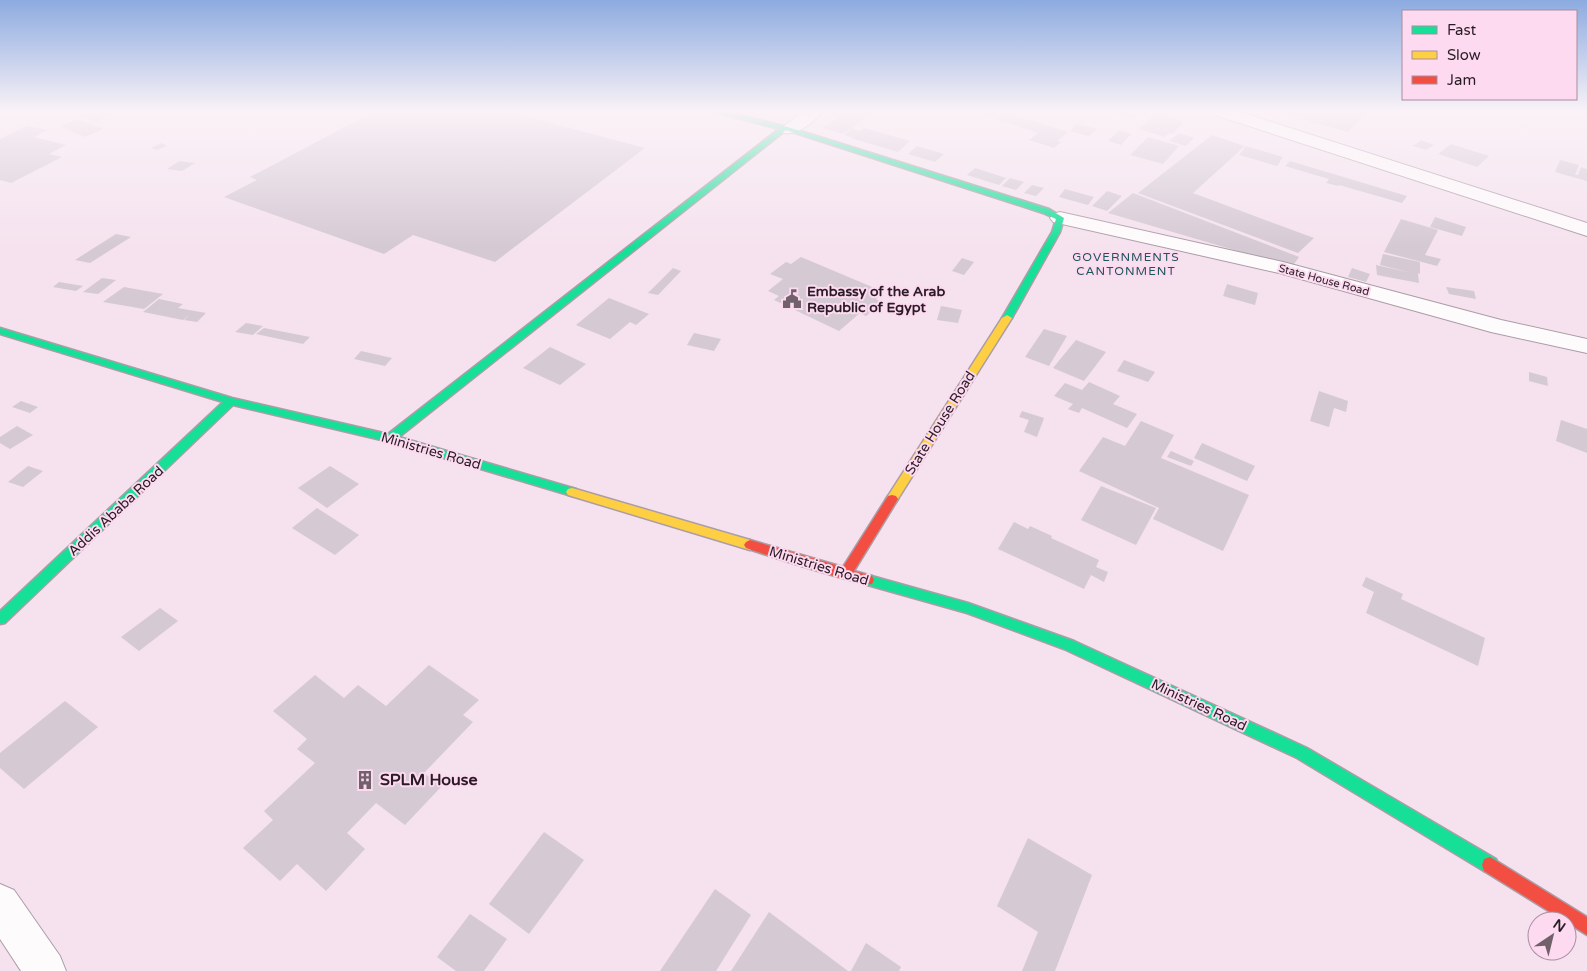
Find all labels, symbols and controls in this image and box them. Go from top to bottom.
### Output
legend [1402,10,1577,100]
text: Fast [1447,21,1477,39]
text: Slow [1447,46,1481,64]
text: Jam [1447,71,1476,89]
district label: GOVERNMENTS CANTONMENT [1072,250,1180,278]
street label: State House Road [1277,262,1371,298]
place label: Embassy of the Arab Republic of Egypt [807,283,945,316]
public building icon: Embassy of the Arab Republic of Egypt [781,288,803,310]
street label: State House Road [901,368,979,478]
street label: Ministries Road [379,429,483,473]
street label: Addis Ababa Road [65,462,167,560]
street label: Ministries Road [767,543,871,589]
street label: Ministries Road [1149,675,1249,735]
building icon: SPLM House [354,769,376,791]
place label: SPLM House [380,770,478,790]
north arrow [1527,911,1577,961]
text: N [1550,916,1569,936]

